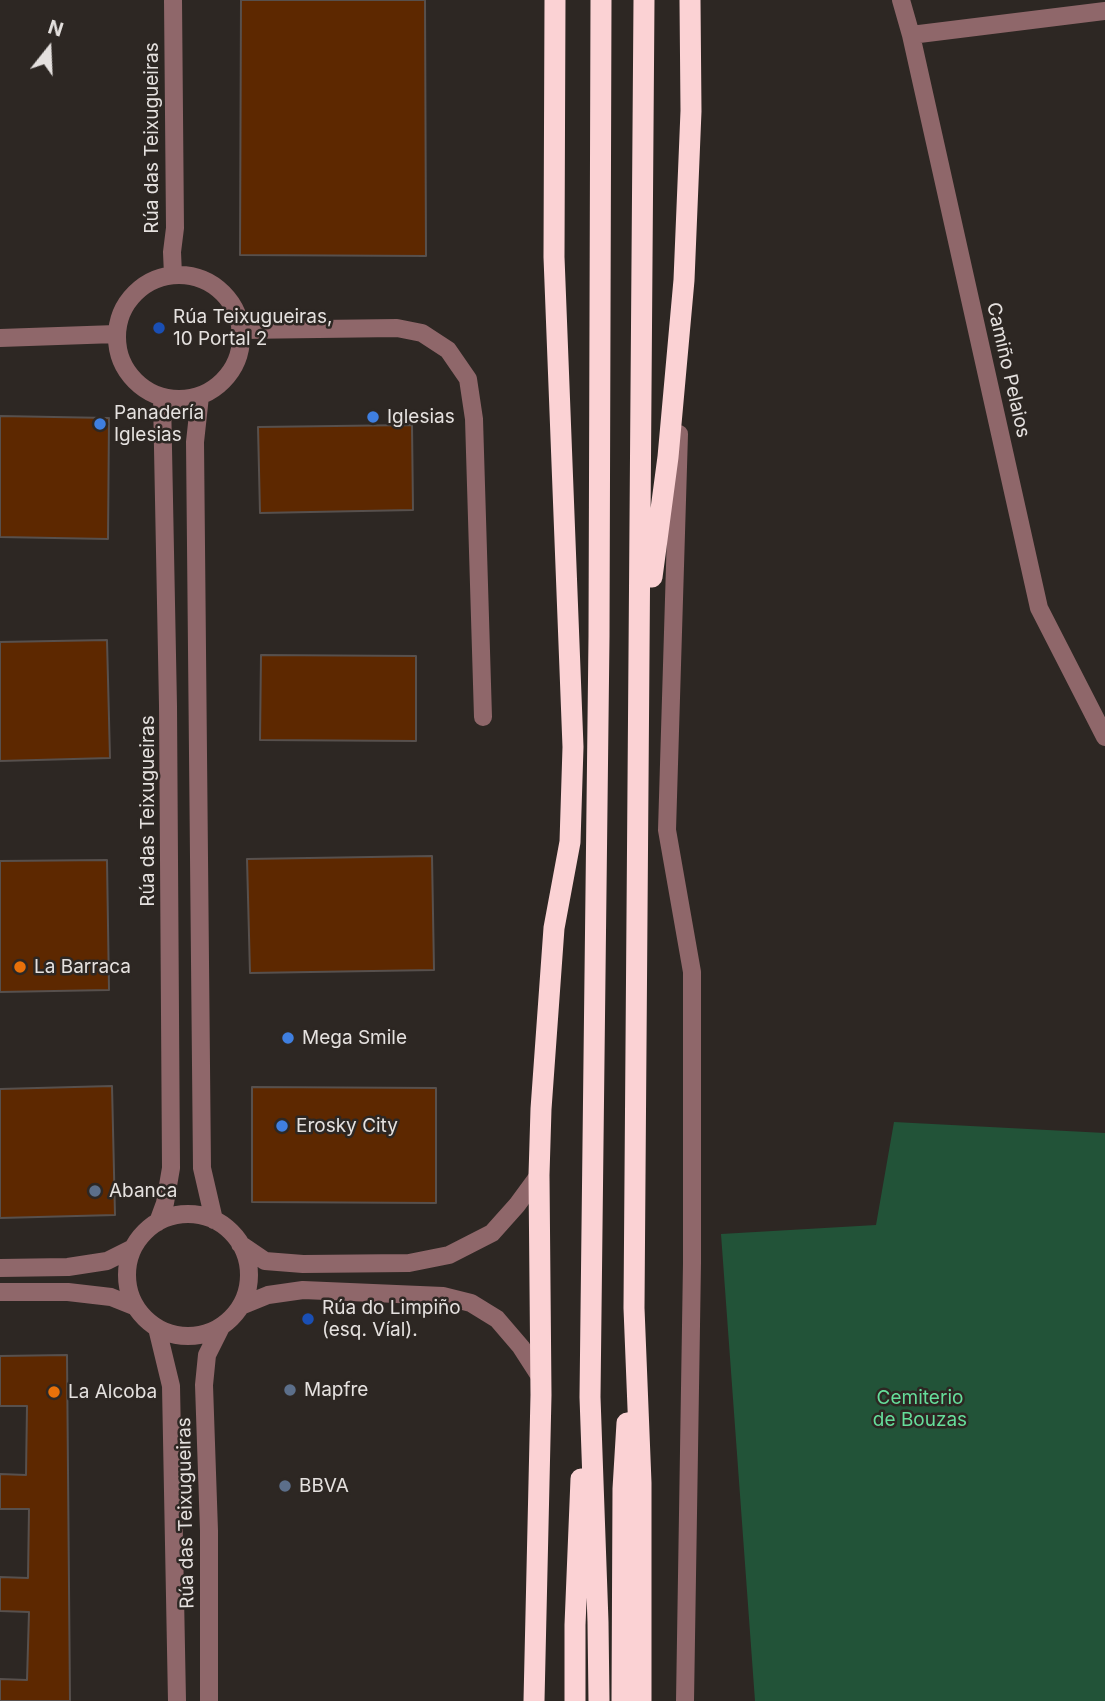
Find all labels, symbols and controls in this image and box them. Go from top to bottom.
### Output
north arrow [14,14,84,84]
text: N [45,15,66,42]
street label: Rúa das Teixugueiras [141,42,163,234]
street label: Camiño Pelaios [981,300,1035,440]
place label: Rúa Teixugueiras, 10 Portal 2 [173,306,332,350]
marker: Rúa Teixugueiras, 10 Portal 2 [151,320,167,336]
place label: Panadería Iglesias [114,402,204,446]
place label: Iglesias [387,406,455,428]
marker: Iglesias [365,409,381,425]
marker: Panadería Iglesias [92,416,108,432]
street label: Rúa das Teixugueiras [137,715,159,907]
place label: La Barraca [34,956,131,978]
marker: La Barraca [12,959,28,975]
place label: Mega Smile [302,1027,407,1049]
marker: Mega Smile [280,1030,296,1046]
place label: Erosky City [296,1115,398,1137]
marker: Erosky City [274,1118,290,1134]
place label: Abanca [109,1180,178,1202]
marker: Abanca [87,1183,103,1199]
place label: Rúa do Limpiño (esq. Víal). [322,1297,461,1341]
marker: Rúa do Limpiño (esq. Víal). [300,1311,316,1327]
place label: Mapfre [304,1379,368,1401]
place label: La Alcoba [68,1381,157,1403]
marker: Mapfre [282,1382,298,1398]
marker: La Alcoba [46,1384,62,1400]
park label: Cemiterio de Bouzas [873,1387,967,1431]
street label: Rúa das Teixugueiras [173,1417,199,1609]
place label: BBVA [299,1475,349,1497]
marker: BBVA [277,1478,293,1494]

